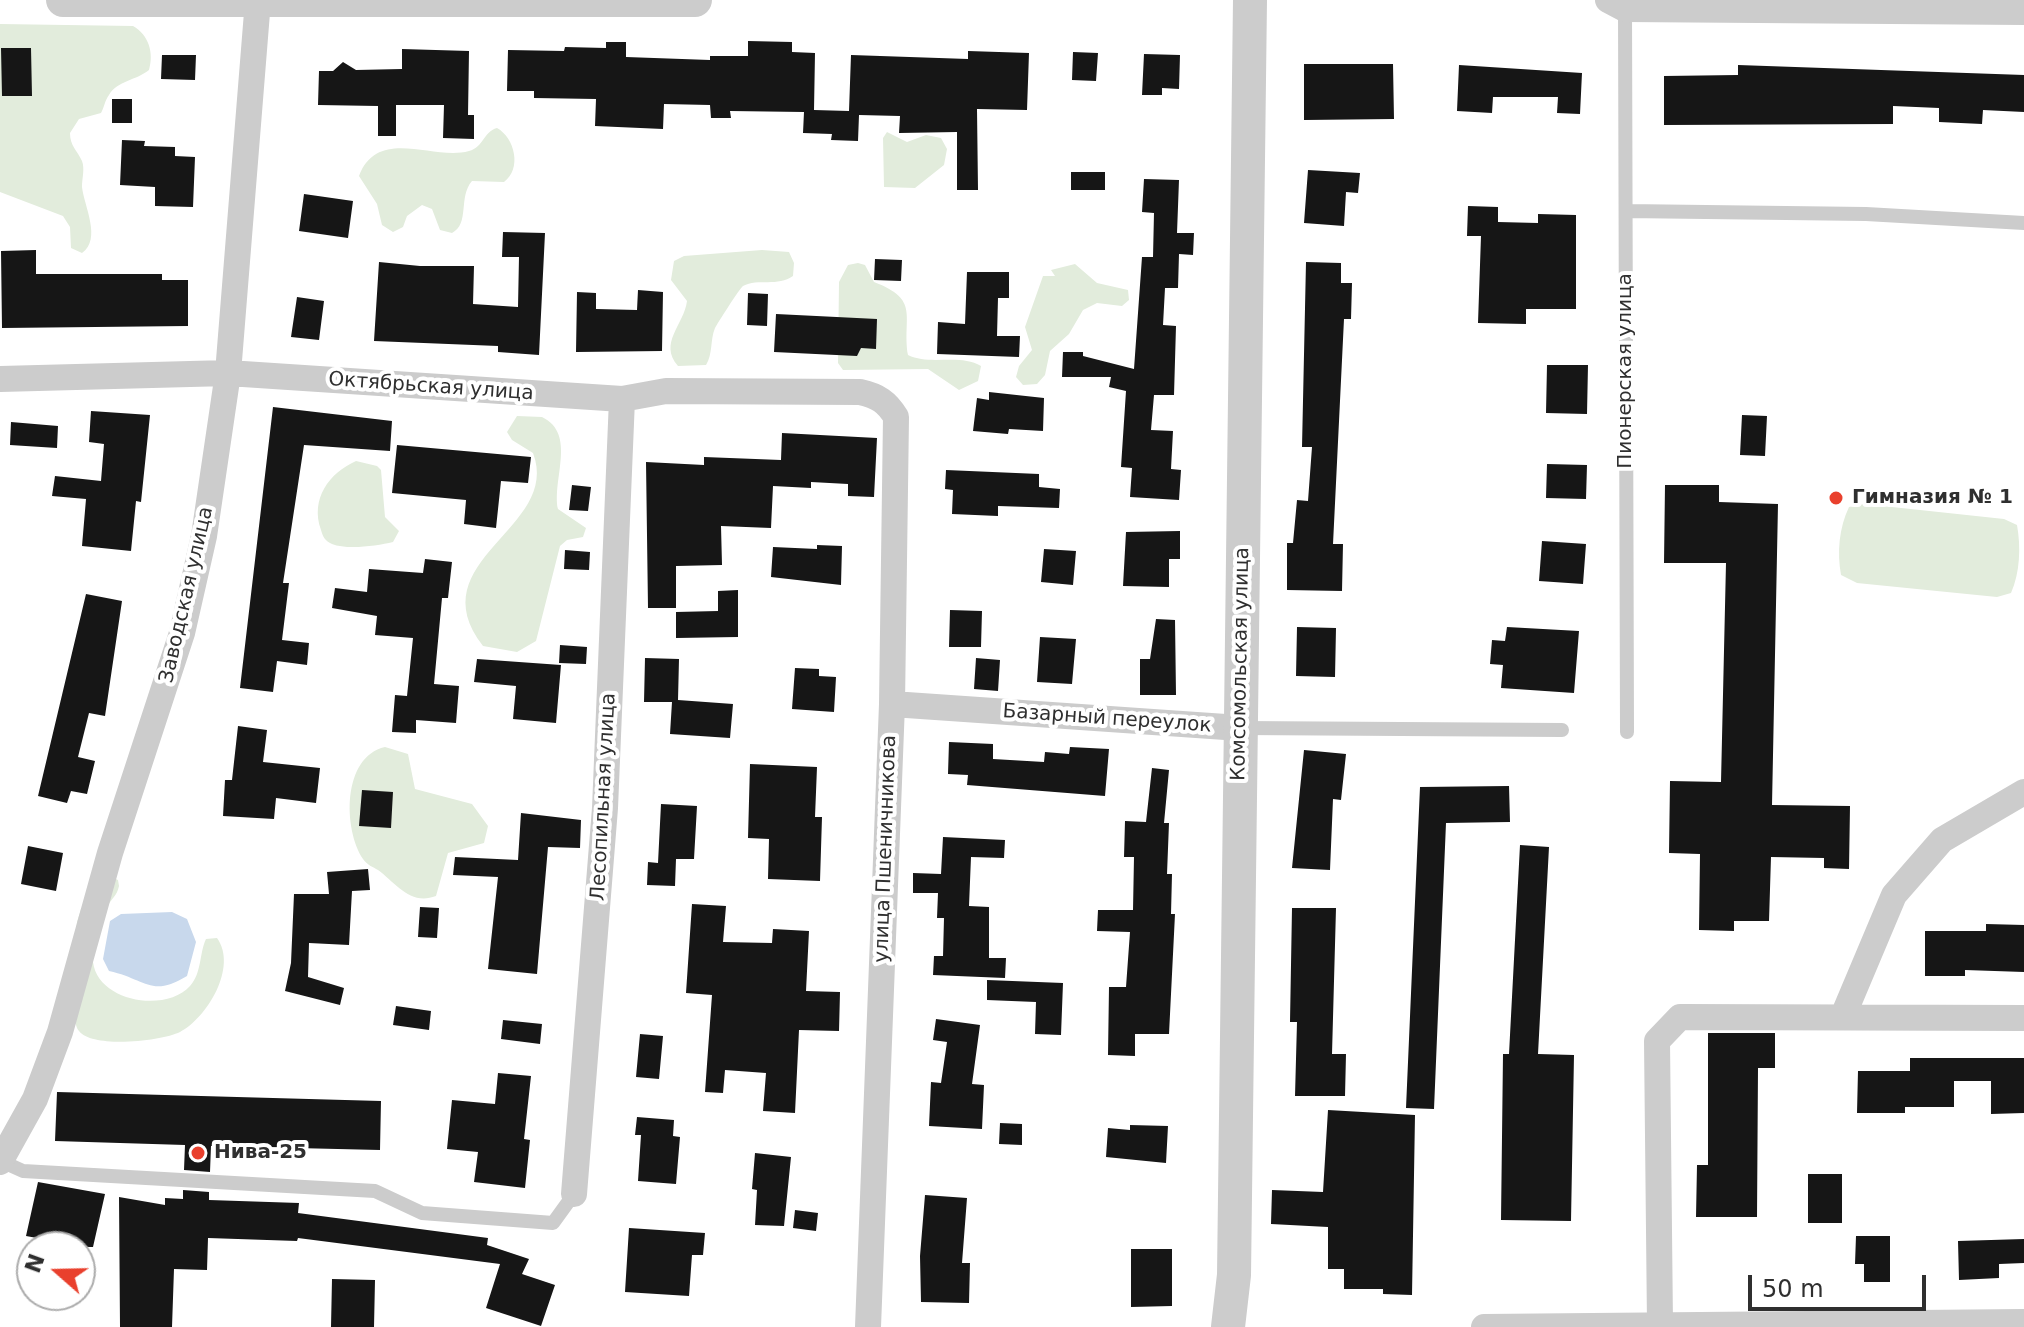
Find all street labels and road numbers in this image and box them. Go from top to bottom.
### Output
street label: Пионерская улица [1614,273,1638,469]
street label: Октябрьская улица [328,368,534,406]
street label: Заводская улица [155,505,219,685]
street label: Комсомольская улица [1227,547,1255,781]
street label: Лесопильная улица [587,692,621,902]
street label: Базарный переулок [1002,700,1212,738]
street label: улица Пшеничникова [870,735,902,963]

